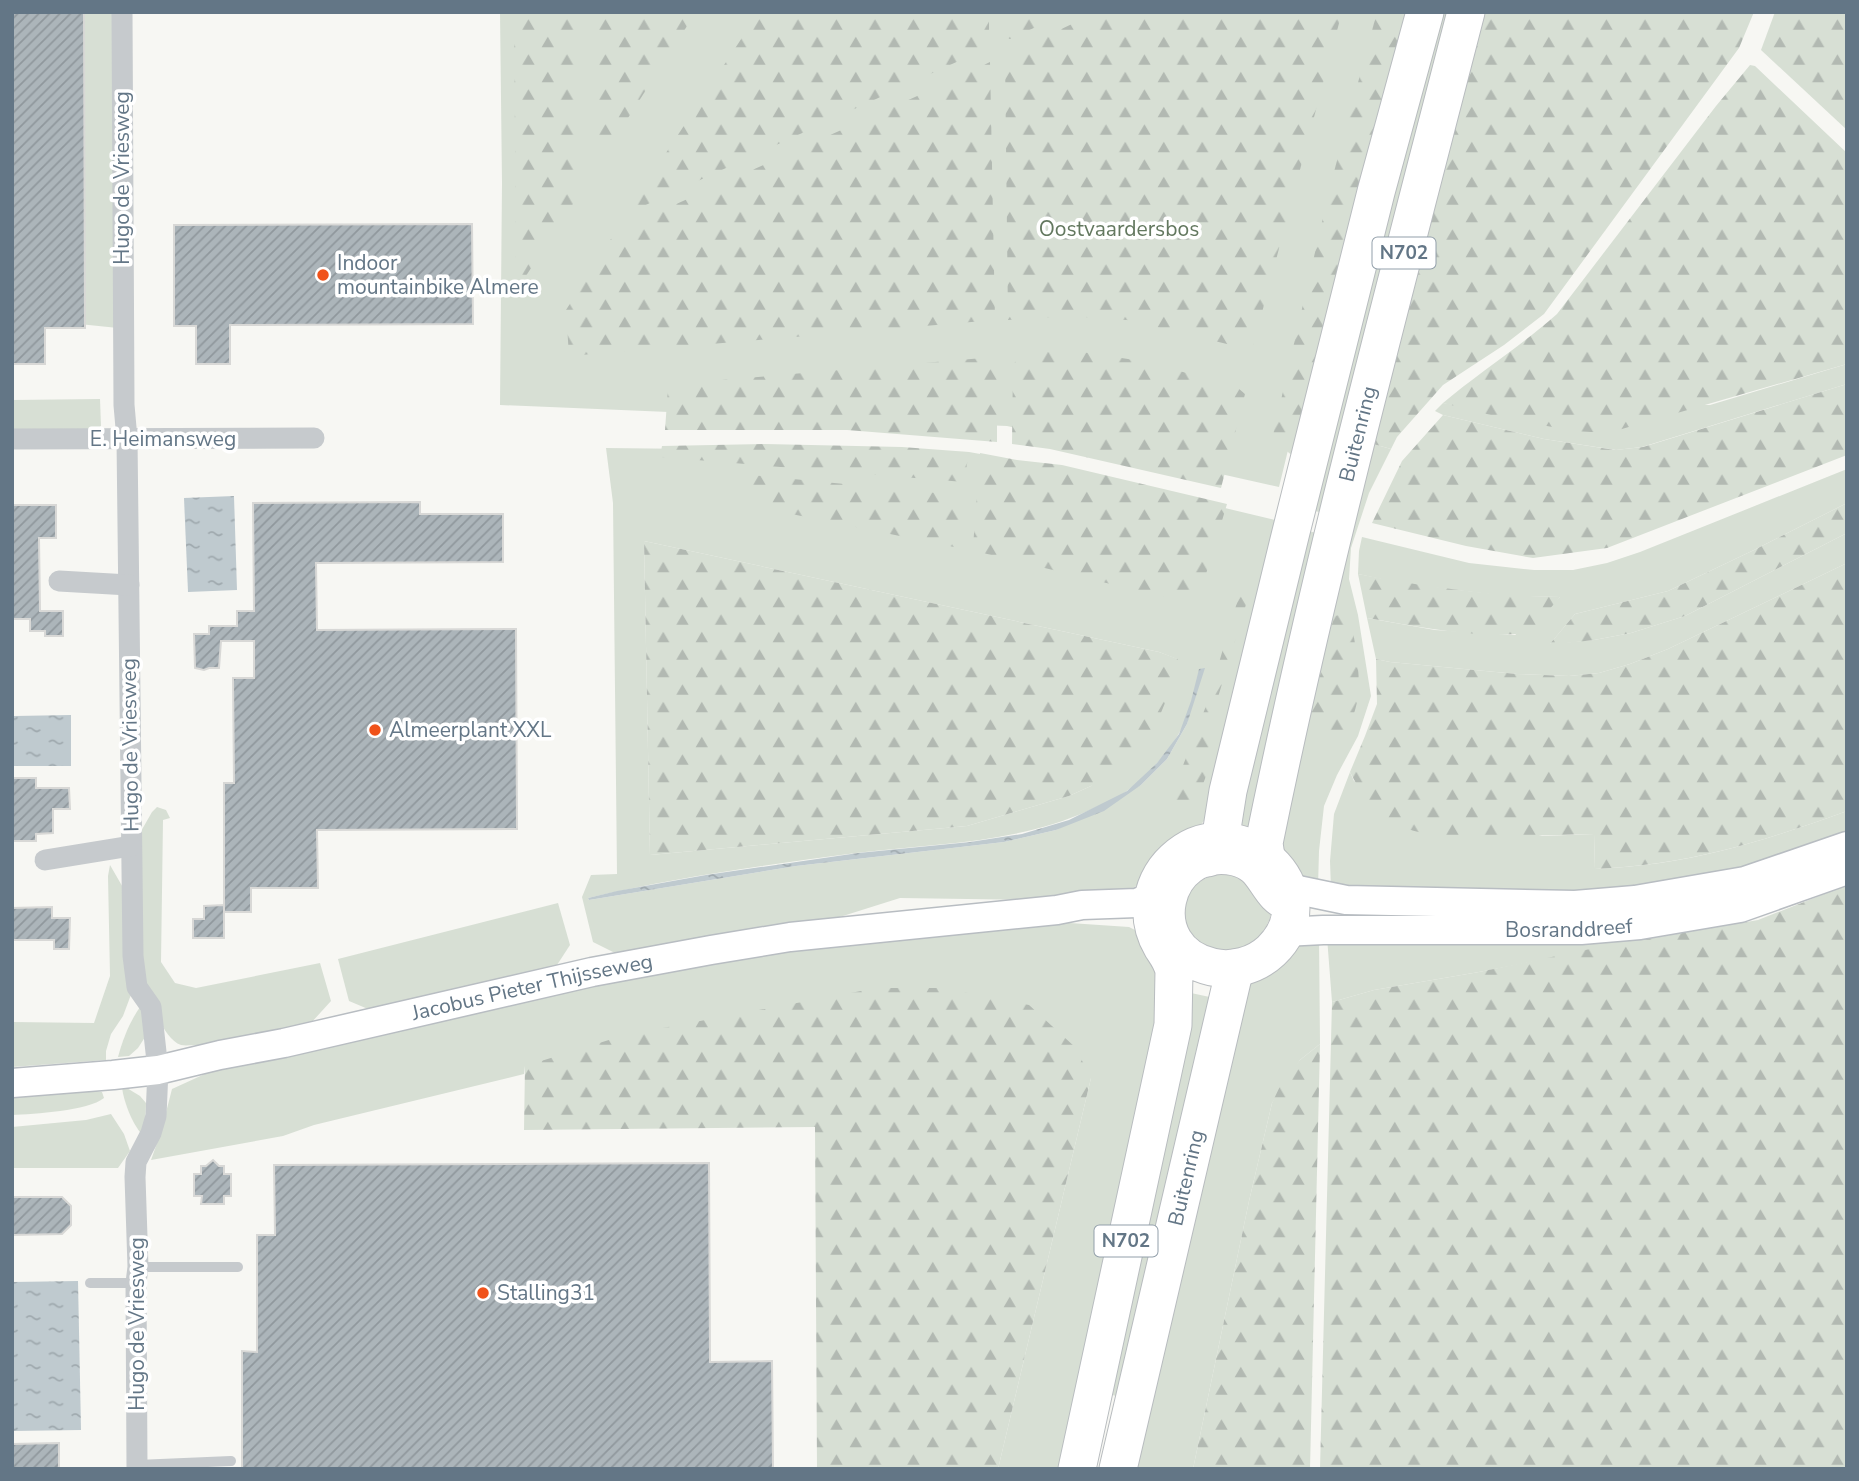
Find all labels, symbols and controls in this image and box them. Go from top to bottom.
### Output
street label: Hugo de Vriesweg [108,91,136,265]
park label: Oostvaardersbos [1039,215,1199,243]
road number: N702 [1372,238,1436,268]
place label: Indoor mountainbike Almere [337,249,539,301]
marker: Indoor mountainbike Almere [315,267,331,283]
street label: Buitenring [1332,383,1383,485]
street label: E. Heimansweg [90,425,236,453]
street label: Hugo de Vriesweg [114,658,146,832]
place label: Almeerplant XXL [389,716,552,744]
marker: Almeerplant XXL [367,722,383,738]
street label: Bosranddreef [1505,912,1635,944]
street label: Jacobus Pieter Thijsseweg [408,947,655,1027]
street label: Buitenring [1161,1127,1211,1229]
road number: N702 [1094,1226,1158,1256]
street label: Hugo de Vriesweg [123,1237,151,1411]
place label: Stalling31 [497,1279,595,1307]
marker: Stalling31 [475,1285,491,1301]

